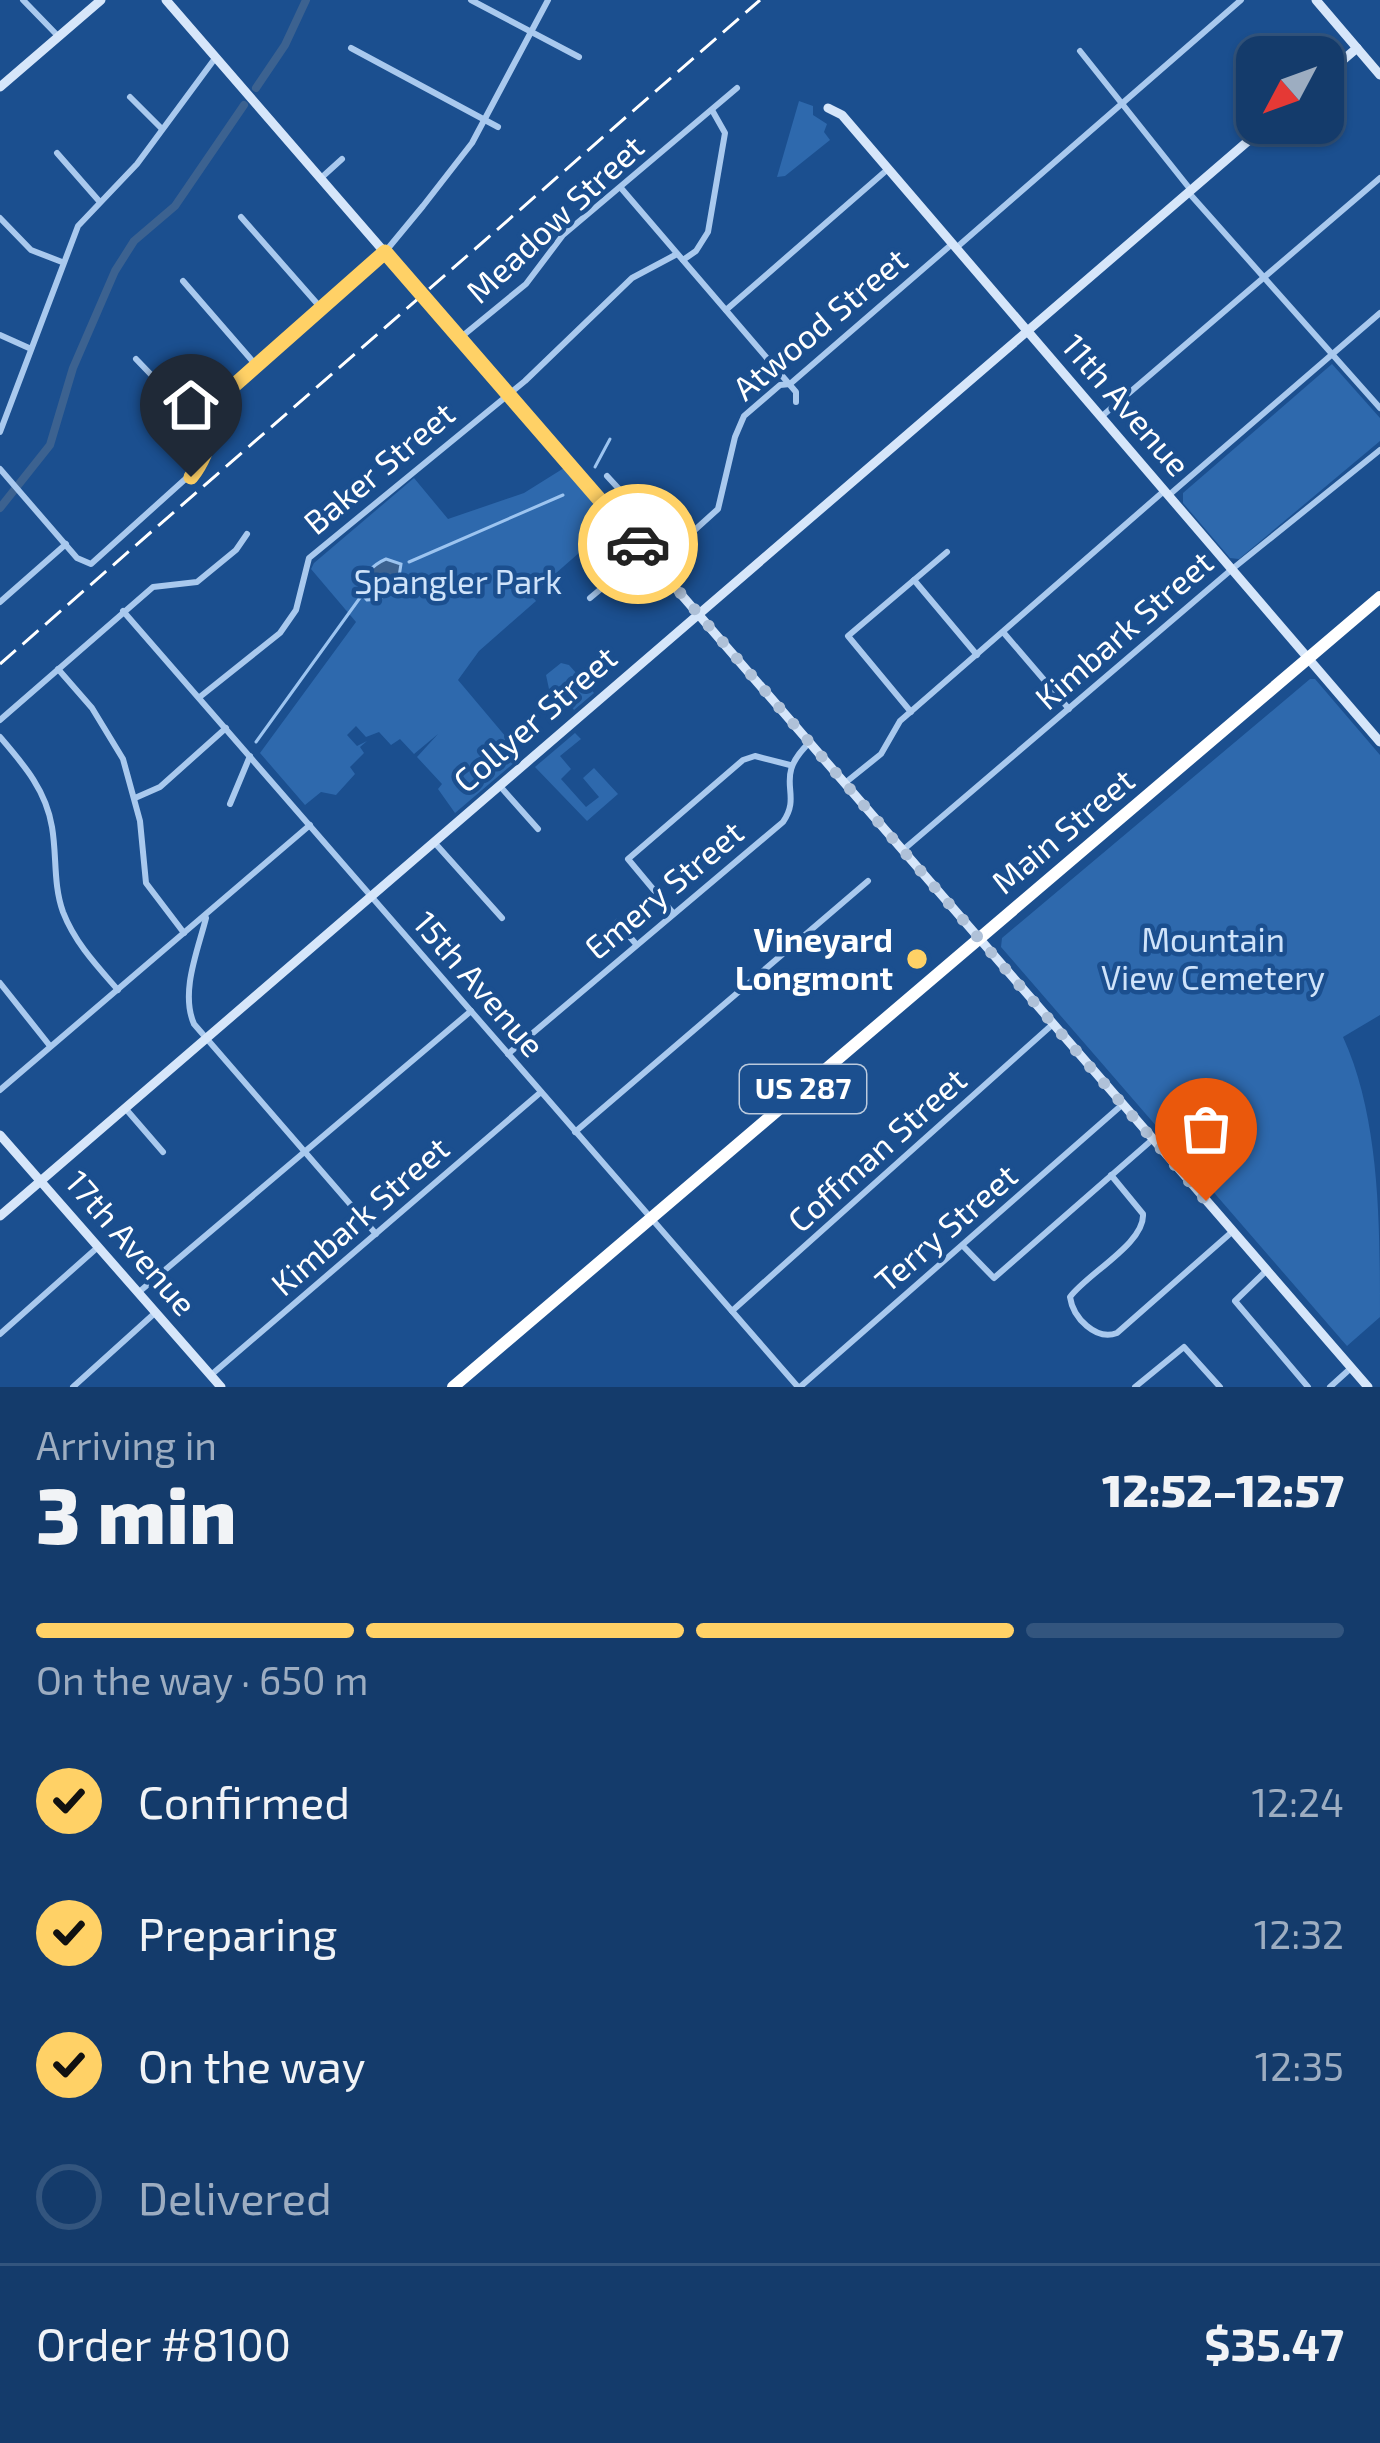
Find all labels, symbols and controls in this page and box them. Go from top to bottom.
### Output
north arrow [1236,36,1344,144]
map controls [1236,36,1344,144]
street label: Meadow Street [457,126,651,311]
street label: Atwood Street [724,239,915,408]
street label: 11th Avenue [1054,325,1199,484]
pin [140,354,242,477]
icon: home [158,372,224,438]
street label: Baker Street [295,393,462,542]
courier [578,484,698,604]
icon: car [605,511,671,577]
street label: Kimbark Street [1026,541,1220,717]
park label: Spangler Park [354,561,562,601]
street label: Collyer Street [445,637,624,800]
street label: Main Street [983,759,1142,901]
street label: Emery Street [576,812,751,967]
street label: 15th Avenue [406,902,554,1064]
place label: Vineyard Longmont [735,919,893,997]
park label: Mountain View Cemetery [1101,919,1325,997]
marker: Vineyard Longmont [904,946,930,972]
street label: Coffman Street [779,1059,974,1240]
road number: US 287 [740,1065,866,1113]
pin [1155,1078,1257,1201]
icon: bag [1173,1096,1239,1162]
street label: Kimbark Street [262,1127,456,1303]
street label: Terry Street [866,1155,1025,1300]
street label: 17th Avenue [58,1162,206,1323]
text: Arriving in [36,1421,217,1468]
text: 12:52–12:57 [1102,1462,1344,1516]
text: 3 min [36,1466,237,1560]
text: On the way · 650 m [36,1656,368,1703]
icon: check [36,1768,102,1834]
text: Confirmed [138,1774,350,1828]
text: 12:24 [1251,1778,1344,1825]
icon: check [36,1900,102,1966]
text: Preparing [138,1906,337,1960]
text: 12:32 [1254,1910,1344,1957]
icon: check [36,2032,102,2098]
text: On the way [138,2038,365,2092]
text: 12:35 [1255,2042,1344,2089]
text: Delivered [138,2170,332,2224]
text: Order #8100 [36,2316,291,2370]
text: $35.47 [1204,2316,1344,2370]

